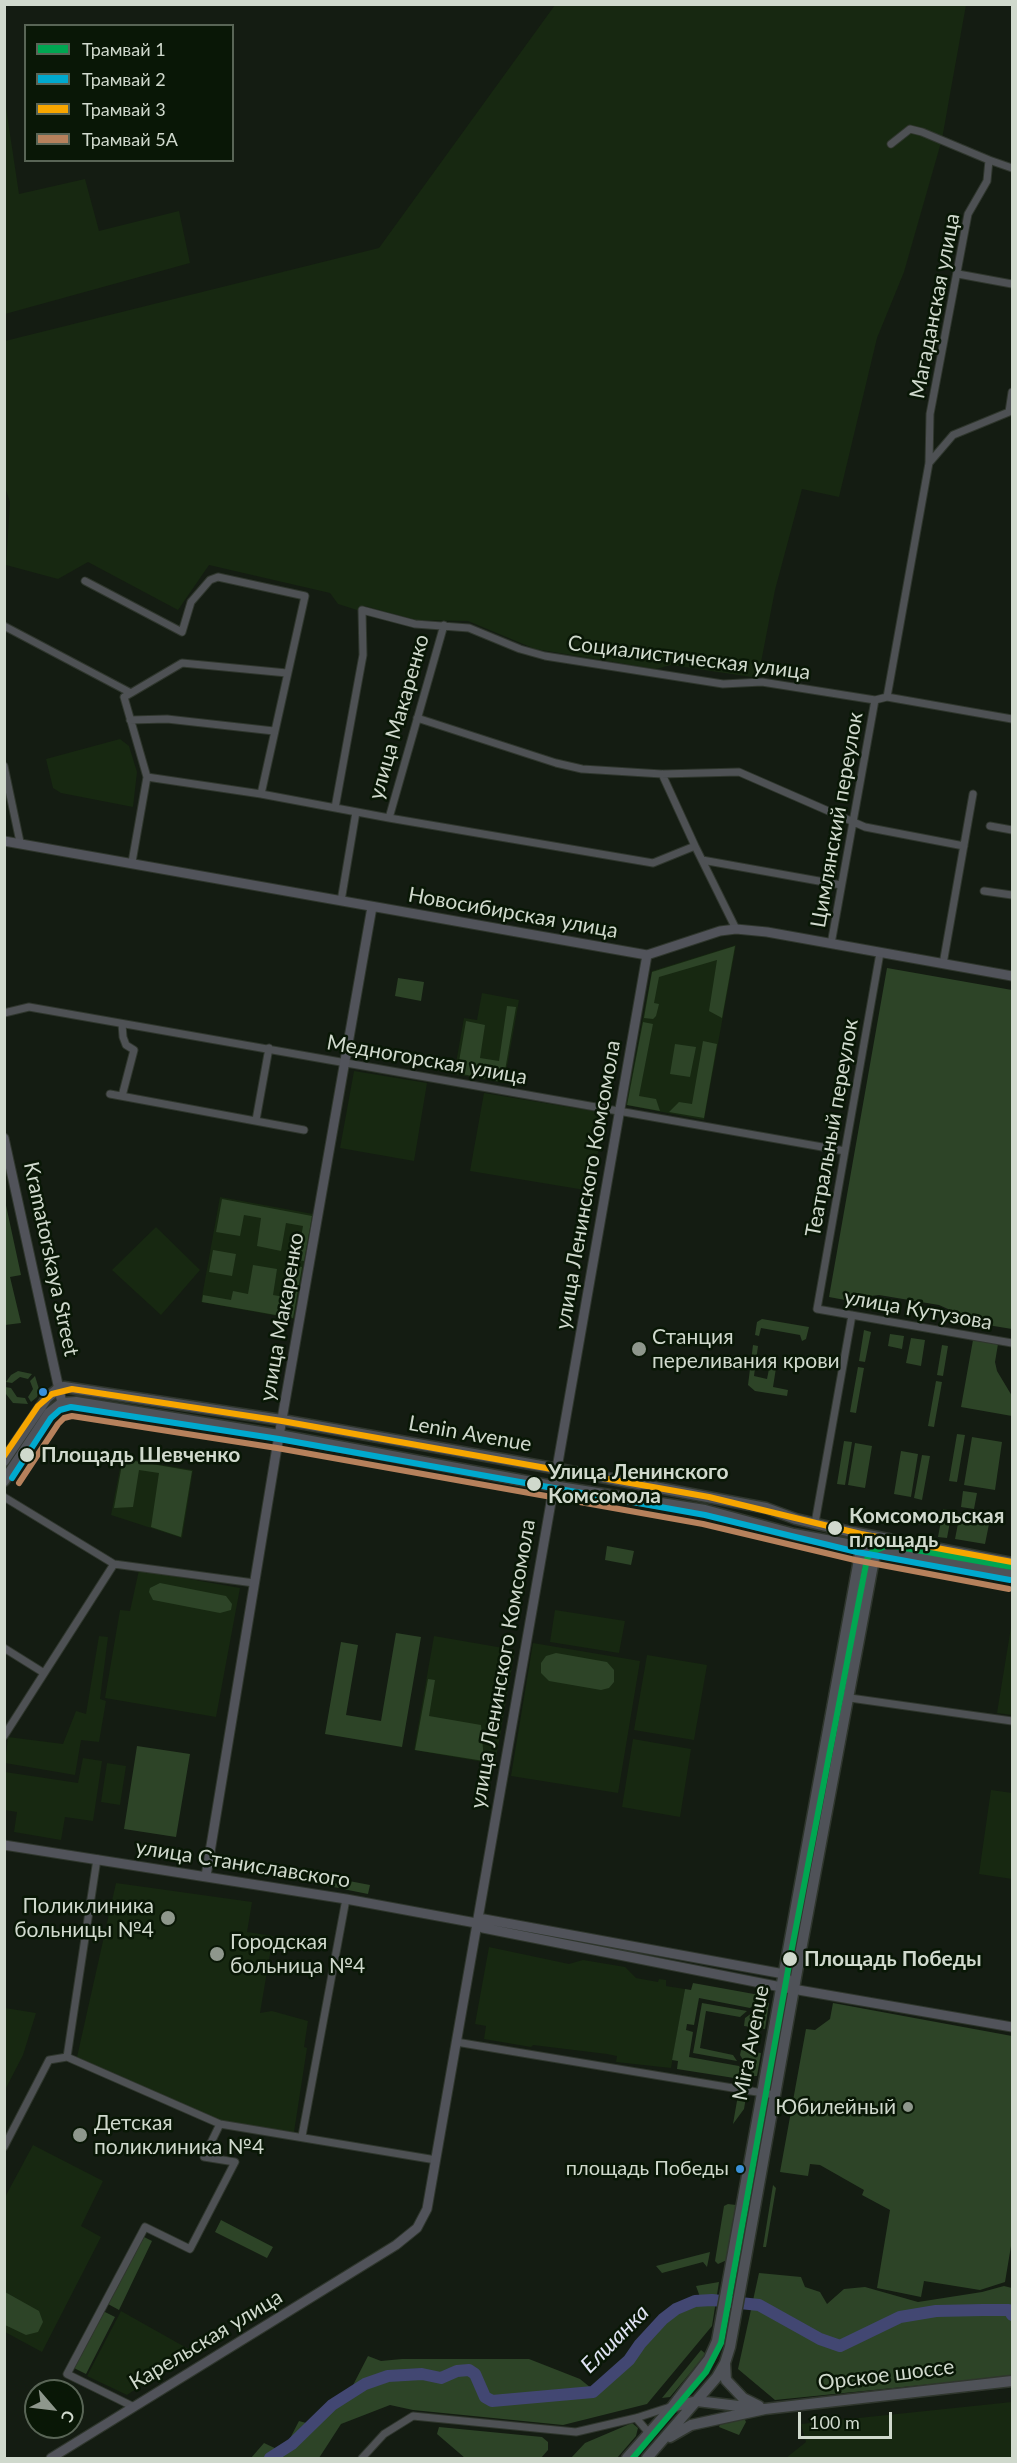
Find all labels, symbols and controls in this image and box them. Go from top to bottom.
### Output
legend [24,24,234,162]
text: Трамвай 1 [82,38,166,60]
text: Трамвай 2 [82,68,166,90]
text: Трамвай 3 [82,98,166,120]
text: Трамвай 5А [82,128,178,150]
street label: Магаданская улица [905,211,965,401]
street label: улица Макаренко [363,631,435,803]
street label: Социалистическая улица [566,631,812,685]
street label: Цимлянский переулок [806,710,868,930]
street label: Новосибирская улица [406,882,620,944]
street label: Театральный переулок [800,1017,864,1239]
street label: Медногорская улица [325,1030,529,1090]
street label: улица Ленинского Комсомола [550,1038,626,1332]
street label: Kramatorskaya Street [18,1160,84,1358]
street label: улица Макаренко [255,1231,309,1403]
street label: улица Кутузова [842,1285,994,1335]
place label: Станция переливания крови [652,1324,840,1374]
marker: Станция переливания крови [630,1340,648,1358]
unlabelled marker [37,1386,49,1398]
street label: Lenin Avenue [407,1411,533,1457]
place label: Площадь Шевченко [41,1442,240,1468]
marker: Площадь Шевченко [18,1446,36,1464]
place label: Улица Ленинского Комсомола [548,1459,729,1509]
marker: Улица Ленинского Комсомола [525,1475,543,1493]
place label: Комсомольская площадь [849,1503,1004,1553]
street label: улица Ленинского Комсомола [465,1517,541,1811]
marker: Комсомольская площадь [826,1519,844,1537]
street label: улица Станиславского [134,1835,352,1893]
place label: Поликлиника больницы №4 [14,1893,154,1943]
marker: Поликлиника больницы №4 [159,1909,177,1927]
place label: Городская больница №4 [230,1929,365,1979]
marker: Городская больница №4 [208,1945,226,1963]
place label: Площадь Победы [804,1946,982,1972]
marker: Площадь Победы [781,1950,799,1968]
street label: Mira Avenue [727,1983,775,2103]
place label: Юбилейный [775,2094,896,2120]
marker: Юбилейный [901,2100,915,2114]
place label: Детская поликлиника №4 [94,2110,264,2160]
marker: Детская поликлиника №4 [71,2126,89,2144]
place label: площадь Победы [566,2157,729,2181]
marker: площадь Победы [734,2163,746,2175]
street label: Карельская улица [125,2284,287,2396]
water label: Елшанка [575,2299,655,2379]
street label: Орское шоссе [816,2354,956,2396]
north arrow [24,2379,84,2439]
scale bar [801,2400,896,2438]
text: С [58,2408,79,2426]
text: 100 m [809,2411,860,2433]

